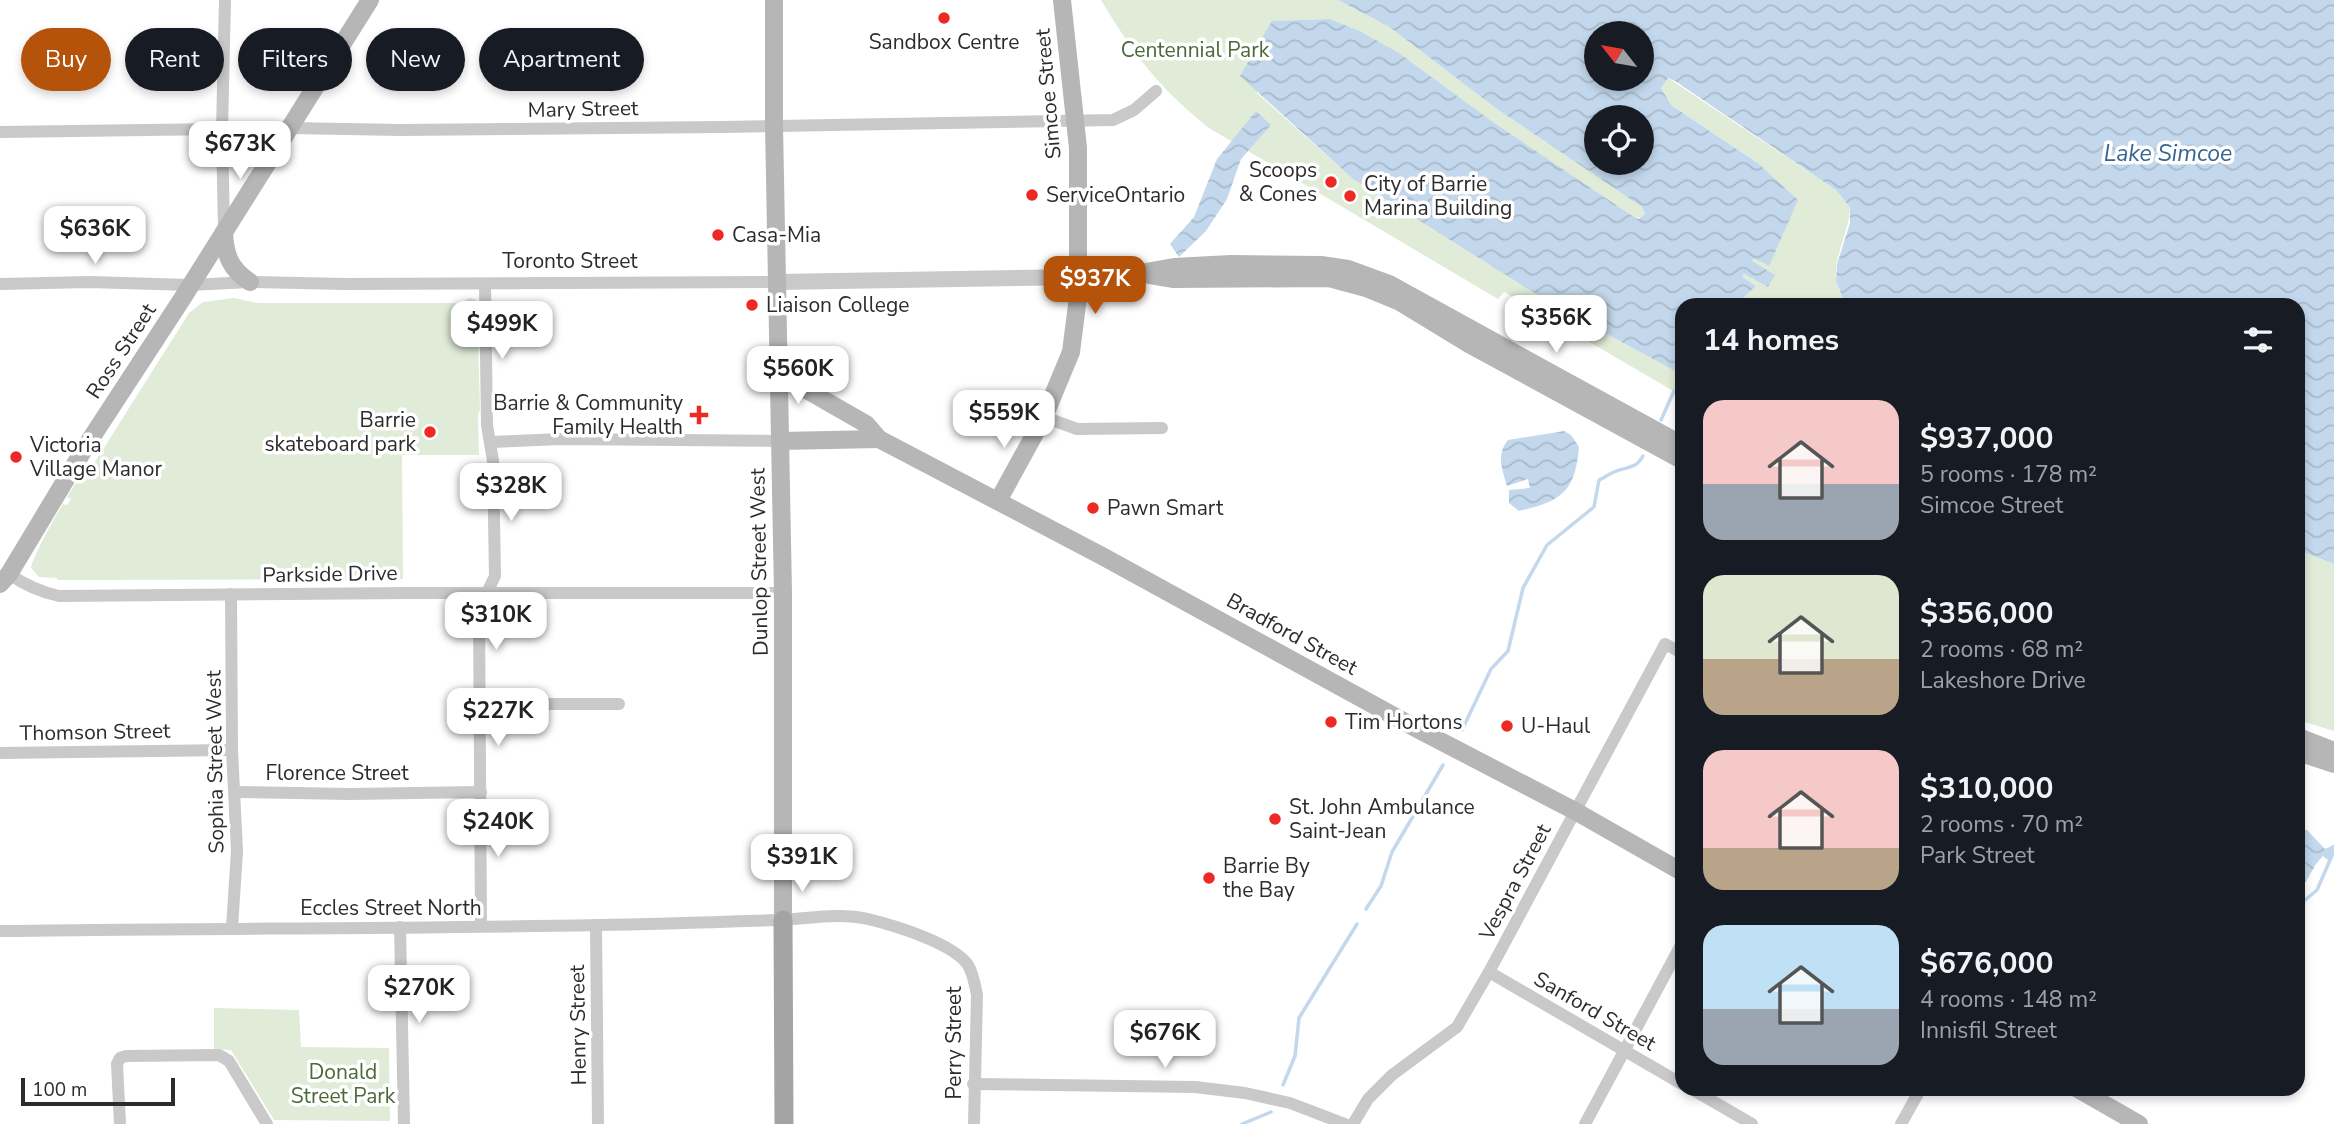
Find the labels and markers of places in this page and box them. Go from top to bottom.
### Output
marker: Sandbox Centre [936,10,952,26]
place label: Sandbox Centre [869,28,1019,56]
pin: $673K [191,122,289,181]
place label: Scoops & Cones [1239,156,1317,208]
place label: City of Barrie Marina Building [1364,170,1512,222]
marker: Scoops & Cones [1323,174,1339,190]
place label: ServiceOntario [1046,181,1185,209]
marker: ServiceOntario [1024,187,1040,203]
marker: City of Barrie Marina Building [1342,188,1358,204]
pin: $636K [46,206,144,266]
place label: Casa-Mia [732,221,821,249]
marker: Casa-Mia [710,227,726,243]
pin: $937K [1046,256,1144,316]
place label: Liaison College [766,291,909,319]
pin: $356K [1507,296,1605,355]
marker: Liaison College [744,297,760,313]
pin: $499K [453,302,551,361]
pin: $560K [749,346,847,406]
place label: Barrie & Community Family Health [493,389,683,441]
pin: $559K [955,391,1053,450]
marker: Barrie & Community Family Health [689,405,709,425]
place label: Barrie skateboard park [264,406,416,458]
marker: Barrie skateboard park [422,424,438,440]
place label: Victoria Village Manor [29,431,162,483]
marker: Victoria Village Manor [8,449,24,465]
pin: $328K [462,463,560,523]
place label: Pawn Smart [1107,494,1224,522]
marker: Pawn Smart [1085,500,1101,516]
pin: $310K [447,592,545,652]
pin: $227K [449,688,547,748]
place label: Tim Hortons [1345,708,1463,736]
place label: U-Haul [1521,712,1591,740]
marker: Tim Hortons [1323,714,1339,730]
marker: U-Haul [1499,718,1515,734]
place label: St. John Ambulance Saint-Jean [1289,793,1475,845]
pin: $240K [449,800,547,859]
marker: St. John Ambulance Saint-Jean [1267,811,1283,827]
pin: $391K [753,834,851,894]
place label: Barrie By the Bay [1223,852,1310,904]
marker: Barrie By the Bay [1201,870,1217,886]
pin: $270K [370,965,468,1025]
pin: $676K [1116,1010,1214,1070]

